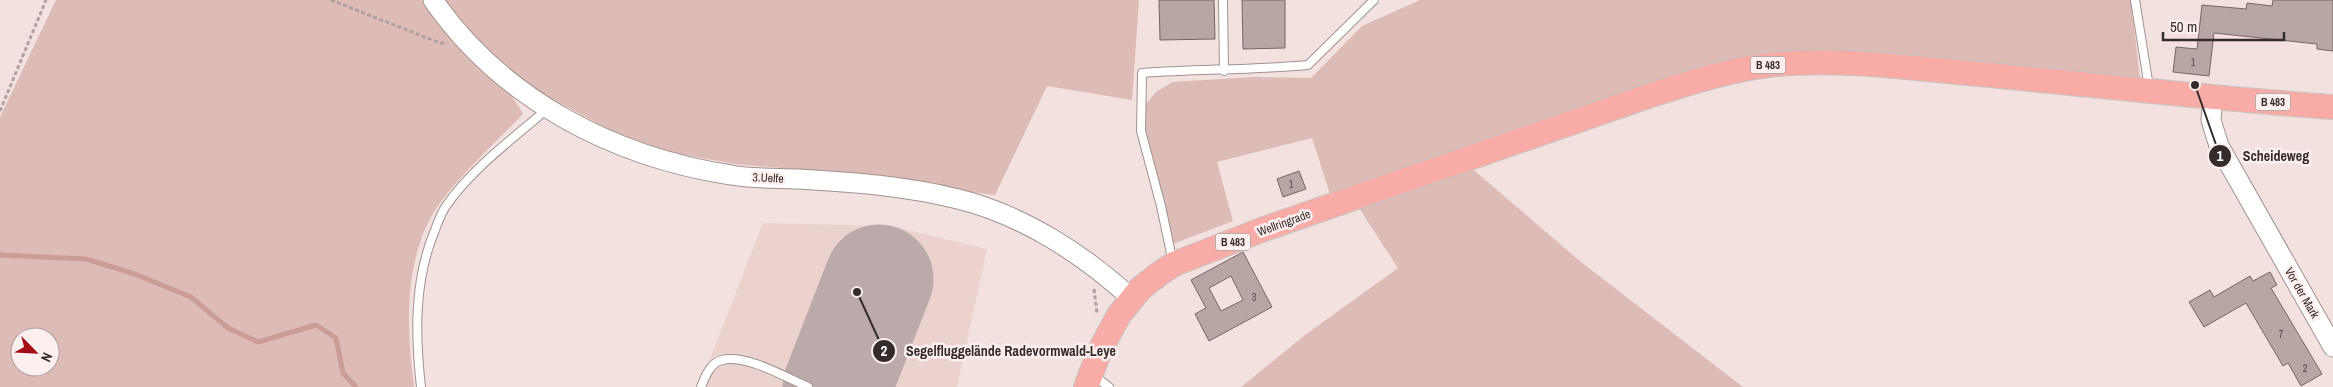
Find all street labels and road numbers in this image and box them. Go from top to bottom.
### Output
road number: B 483 [1750,56,1786,74]
road number: B 483 [2256,94,2290,110]
street label: 3.Uelfe [752,169,784,187]
street label: Wellringrade [1255,206,1313,240]
road number: B 483 [1216,233,1250,250]
street label: Vor der Mark [2281,265,2323,321]

